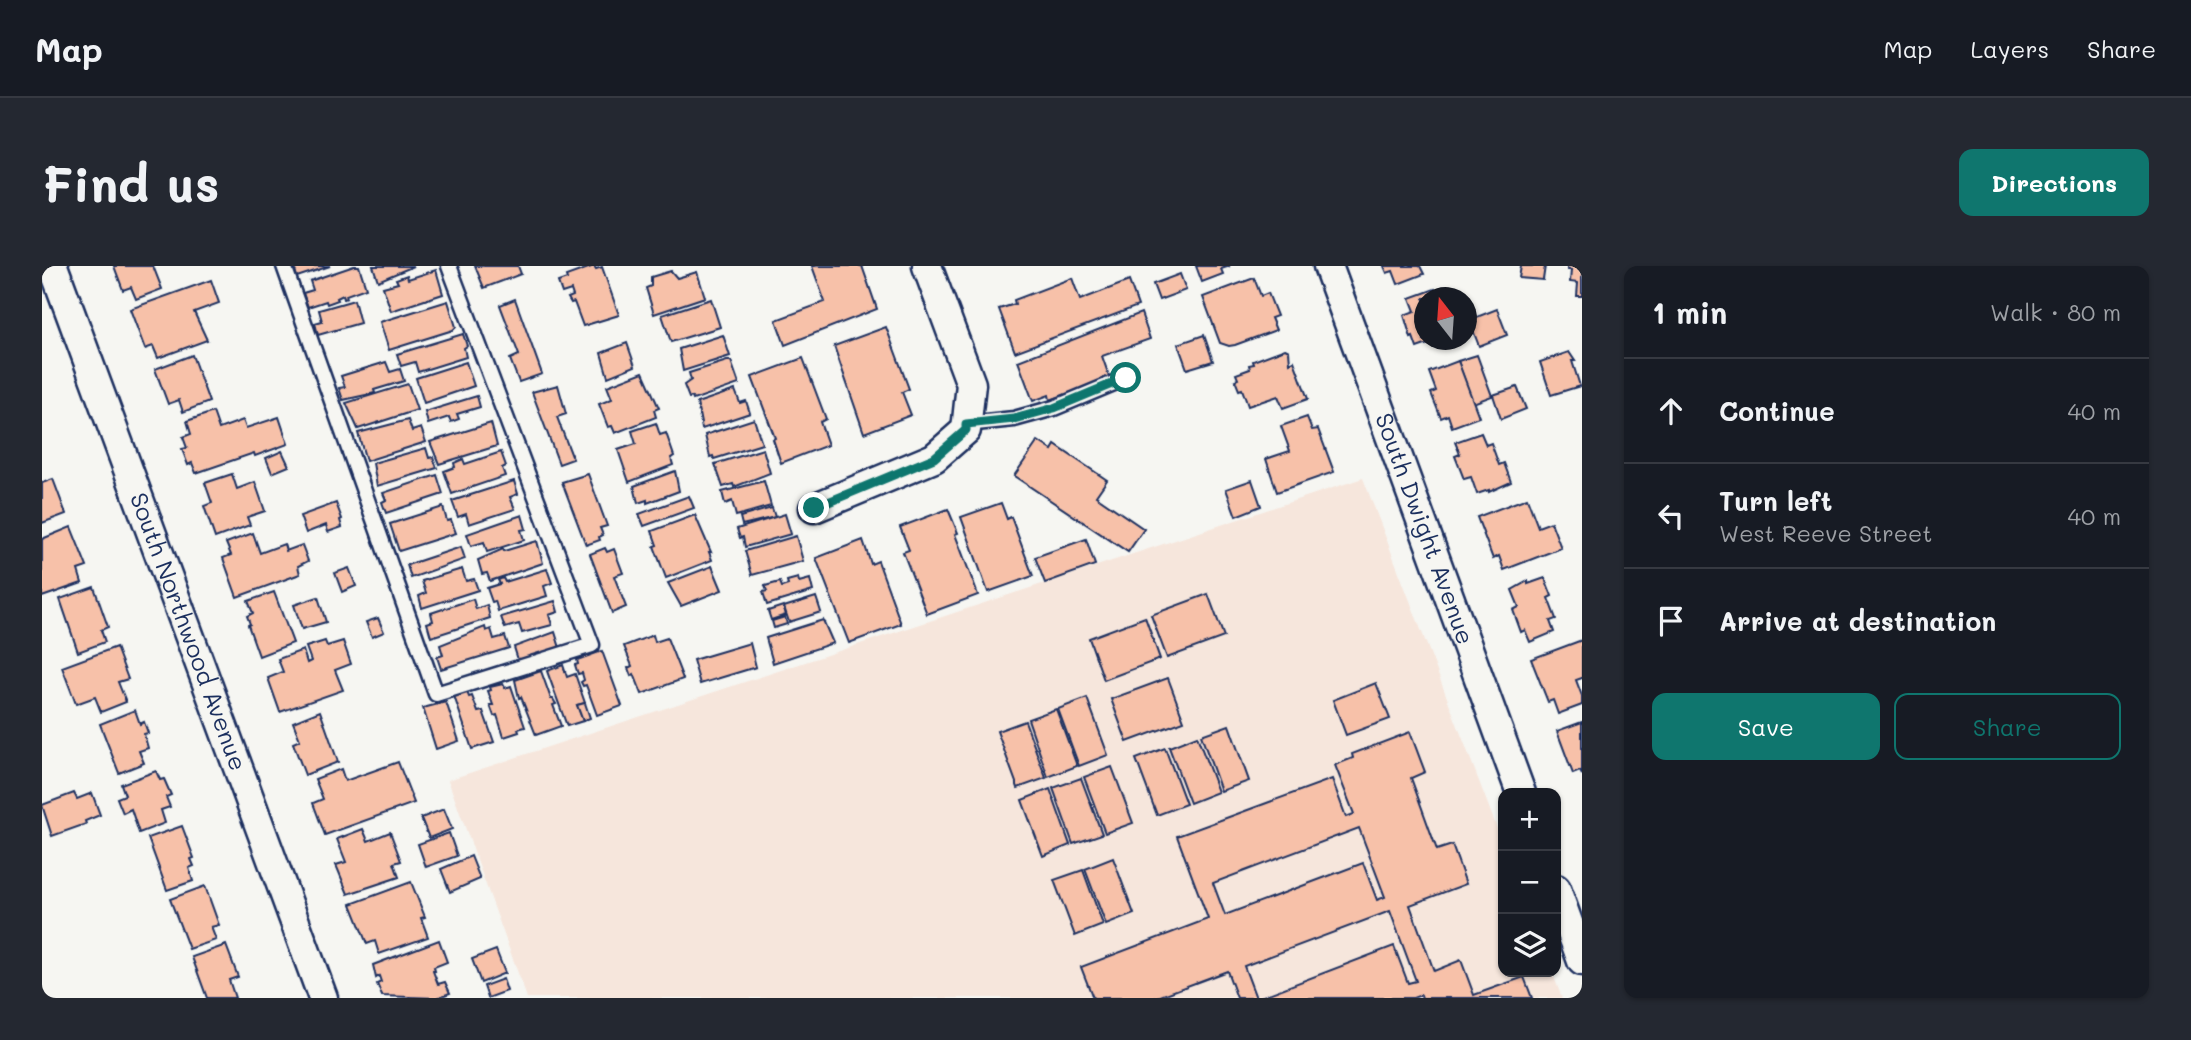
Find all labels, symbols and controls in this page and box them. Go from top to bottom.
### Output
text: Map [35,27,103,70]
text: Map [1884,33,1932,64]
text: Layers [1970,33,2049,64]
text: Share [2087,33,2156,64]
button: Directions [1959,149,2149,216]
text: Find us [42,151,220,214]
north arrow [1414,287,1477,350]
text: 1 min [1652,292,1727,332]
text: Walk · 80 m [1990,297,2121,327]
route start [1110,362,1141,393]
icon: ahead [1652,392,1690,430]
text: Continue [1719,394,1835,428]
text: 40 m [2068,396,2121,426]
street label: South Dwight Avenue [1369,409,1482,648]
text: Turn left [1719,484,1832,518]
street label: South Northwood Avenue [124,488,255,775]
route end [798,492,829,523]
icon: left [1652,497,1690,535]
text: 40 m [2068,501,2121,531]
text: West Reeve Street [1719,518,1932,548]
icon: arrive [1652,602,1690,640]
text: Arrive at destination [1719,604,1996,638]
button: Save [1652,693,1880,760]
button: Share [1894,693,2121,760]
map controls [1498,788,1561,977]
button: + [1498,788,1561,851]
button: − [1498,851,1561,914]
button: layers [1498,914,1561,977]

